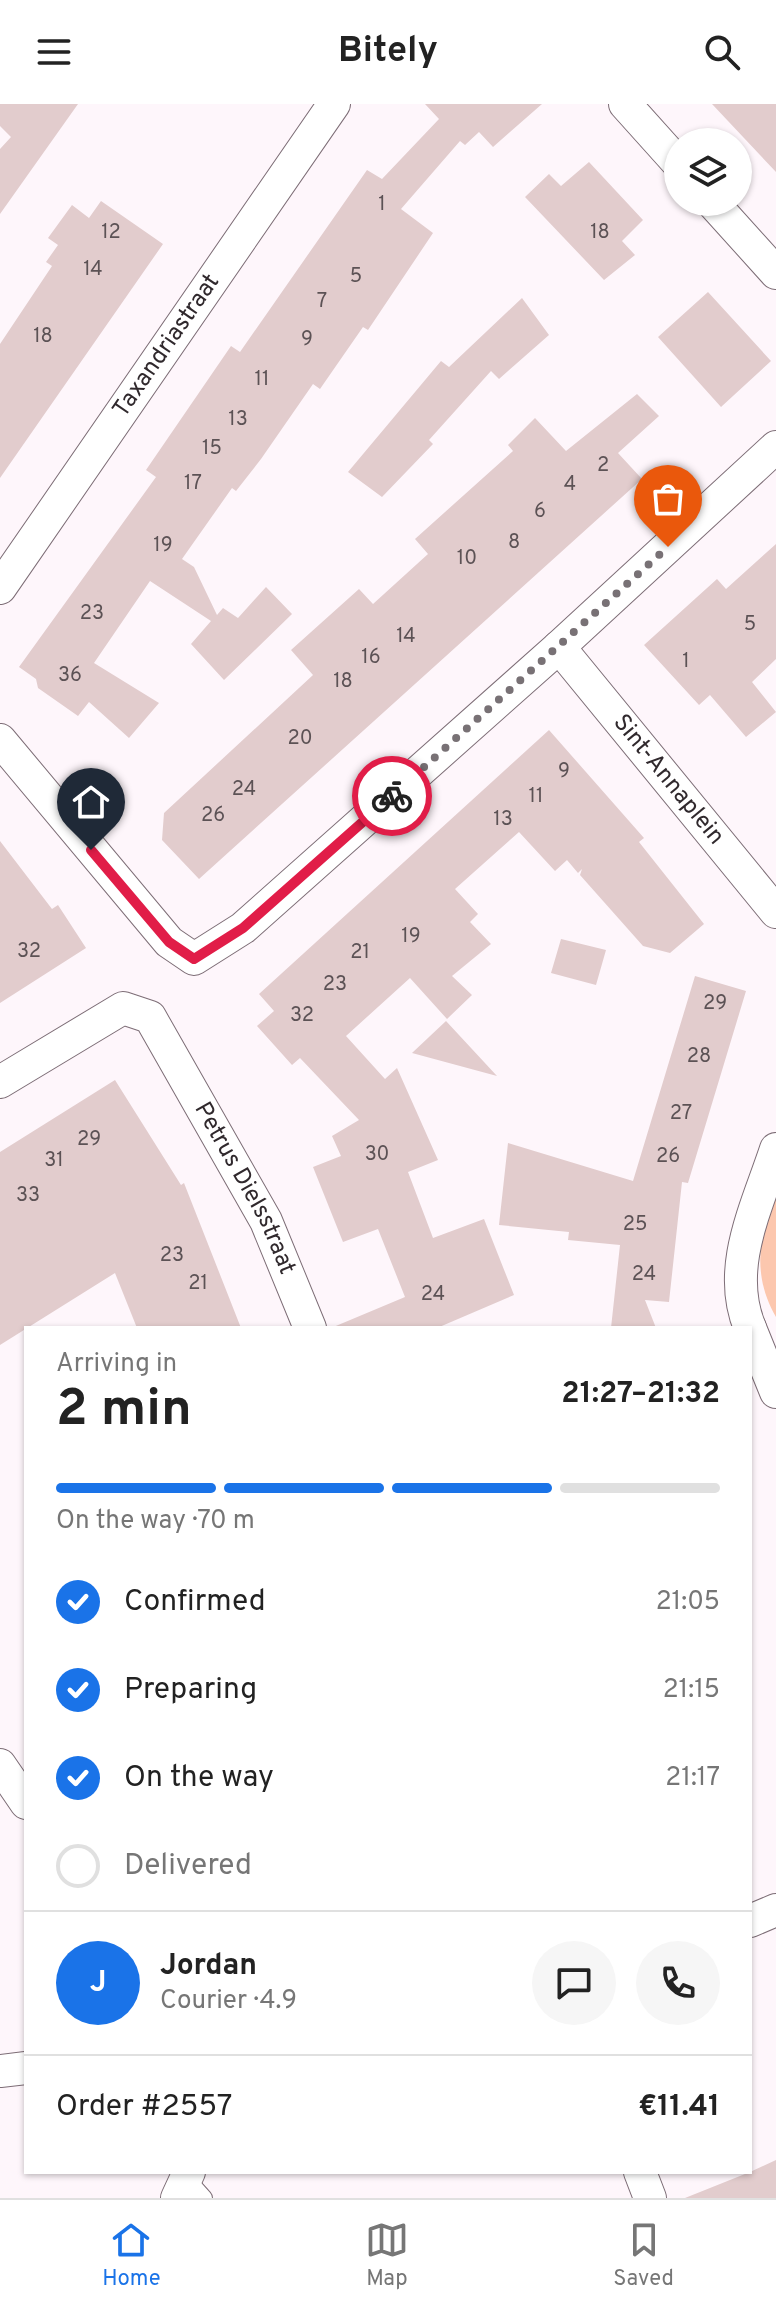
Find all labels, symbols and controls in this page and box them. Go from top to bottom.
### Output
text: Bitely [338,29,438,75]
icon: menu [32,30,76,74]
icon: search [700,30,744,74]
map controls [664,128,752,216]
button: layers [664,128,752,216]
house number: 1 [378,192,386,218]
house number: 12 [101,220,121,246]
house number: 18 [590,220,610,246]
house number: 14 [83,257,103,283]
house number: 5 [350,264,362,290]
street label: Taxandriastraat [107,269,227,424]
house number: 7 [317,289,327,315]
house number: 18 [33,324,53,350]
house number: 9 [301,327,313,353]
house number: 11 [255,367,269,393]
house number: 13 [228,407,248,433]
house number: 15 [202,436,222,462]
house number: 2 [597,453,609,479]
pin [634,465,702,547]
house number: 17 [184,471,202,497]
house number: 4 [564,472,576,498]
icon: bag [646,477,690,521]
house number: 6 [534,499,546,525]
house number: 8 [508,530,520,556]
house number: 19 [153,533,173,559]
house number: 10 [457,546,477,572]
house number: 23 [80,601,104,627]
house number: 5 [744,612,756,638]
house number: 14 [396,624,416,650]
house number: 16 [361,645,381,671]
house number: 1 [682,649,690,675]
house number: 36 [58,663,82,689]
house number: 18 [333,669,353,695]
street label: Sint-Annaplein [606,709,730,851]
house number: 20 [287,726,313,752]
courier [352,756,432,836]
house number: 9 [558,759,570,785]
pin [57,768,125,850]
icon: bike [370,774,414,818]
house number: 24 [232,777,256,803]
icon: home [69,780,113,824]
house number: 11 [529,784,543,810]
house number: 26 [201,803,225,829]
house number: 13 [493,807,513,833]
house number: 19 [401,924,421,950]
house number: 32 [17,939,41,965]
house number: 21 [350,940,370,966]
house number: 23 [323,972,347,998]
house number: 29 [703,991,727,1017]
house number: 32 [290,1003,314,1029]
house number: 28 [687,1044,711,1070]
street label: Petrus Dielsstraat [187,1097,301,1279]
house number: 27 [670,1101,692,1127]
house number: 29 [77,1127,101,1153]
house number: 30 [365,1142,389,1168]
house number: 26 [656,1144,680,1170]
house number: 31 [44,1148,64,1174]
house number: 33 [16,1183,40,1209]
house number: 25 [623,1212,647,1238]
house number: 23 [160,1243,184,1269]
house number: 24 [632,1262,656,1288]
house number: 21 [188,1271,208,1297]
house number: 24 [421,1282,445,1308]
text: Arriving in [56,1348,177,1381]
text: 21:27–21:32 [561,1376,720,1413]
text: 2 min [56,1378,192,1444]
text: On the way · 70 m [56,1505,255,1538]
icon: check [56,1580,100,1624]
text: Confirmed [124,1584,266,1621]
text: 21:05 [656,1586,720,1619]
icon: check [56,1668,100,1712]
text: Preparing [124,1672,257,1709]
text: 21:15 [663,1674,720,1707]
icon: check [56,1756,100,1800]
text: On the way [124,1760,274,1797]
text: 21:17 [665,1762,720,1795]
text: Delivered [124,1848,252,1885]
button: chat [532,1941,616,2025]
button: phone [636,1941,720,2025]
text: Jordan [160,1948,257,1985]
text: J [90,1965,106,2002]
text: Courier · 4.9 [160,1985,297,2018]
text: Order #2557 [56,2089,232,2126]
text: €11.41 [638,2089,720,2126]
tab: Home [102,2218,161,2293]
tab: Map [365,2218,409,2293]
tab: Saved [613,2218,674,2293]

